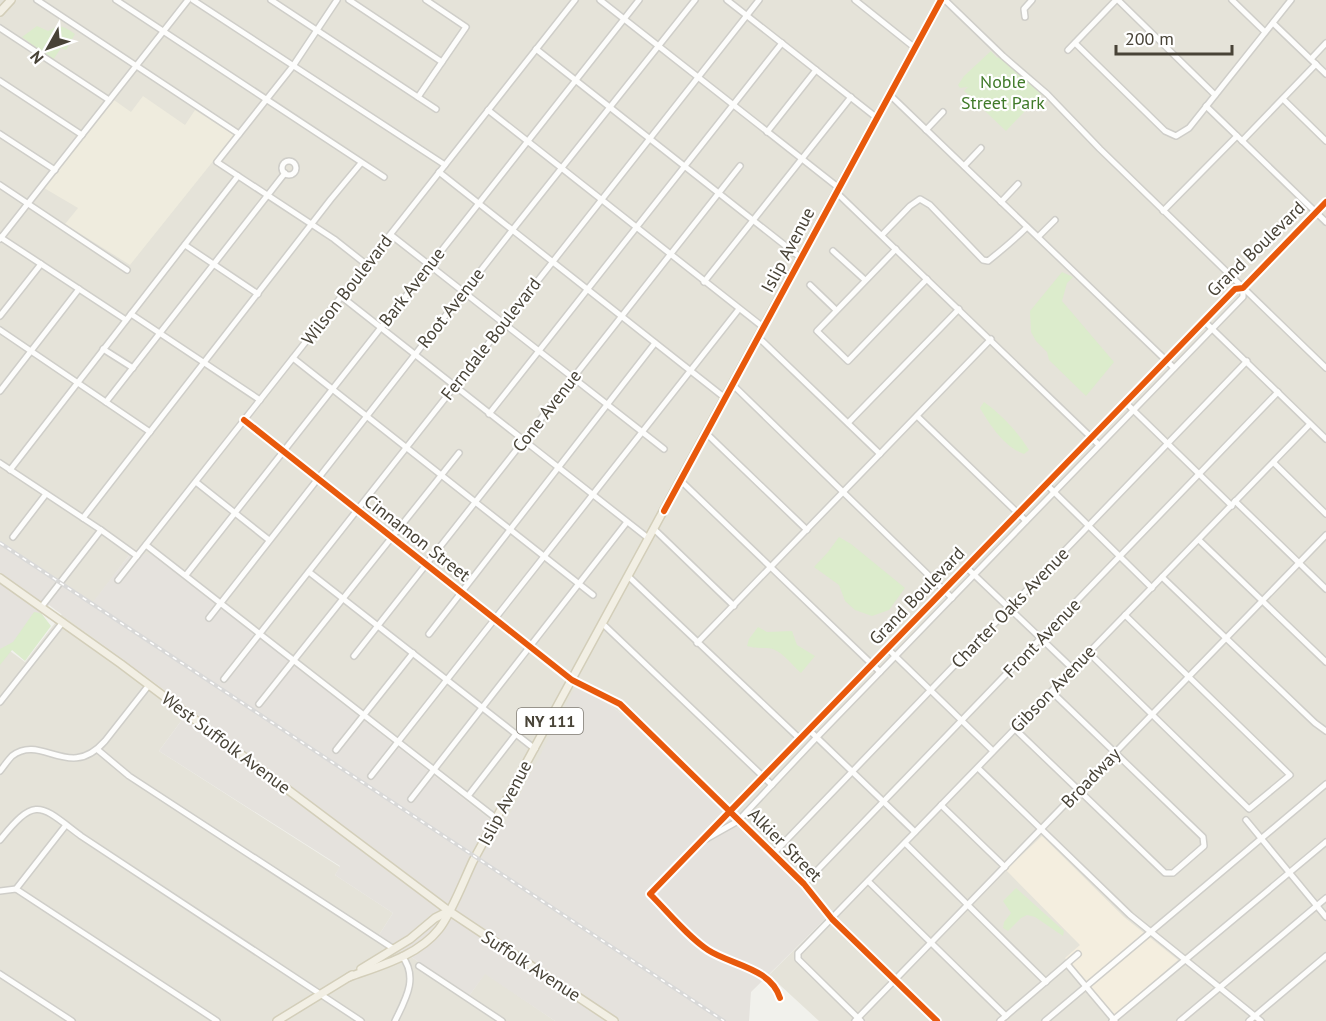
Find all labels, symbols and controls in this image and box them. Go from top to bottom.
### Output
north arrow [18,18,78,78]
scale bar [1116,18,1232,56]
text: 200 m [1125,27,1174,50]
text: N [25,47,48,68]
park label: Noble Street Park [961,70,1045,114]
street label: Grand Boulevard [1202,196,1310,301]
street label: Islip Avenue [756,203,820,296]
street label: Wilson Boulevard [296,230,397,350]
street label: Bark Avenue [374,243,450,331]
street label: Root Avenue [412,263,489,352]
street label: Ferndale Boulevard [436,273,546,405]
street label: Cone Avenue [507,365,586,457]
street label: Cinnamon Street [360,489,475,586]
street label: Grand Boulevard [864,542,969,650]
street label: Charter Oaks Avenue [946,542,1073,673]
street label: Front Avenue [998,593,1085,682]
street label: Gibson Avenue [1005,640,1100,737]
street label: West Suffolk Avenue [157,687,295,799]
road number: NY 111 [517,708,583,734]
street label: Broadway [1056,742,1126,813]
street label: Islip Avenue [473,756,537,849]
street label: Alkier Street [744,803,827,886]
street label: Suffolk Avenue [477,925,585,1006]

